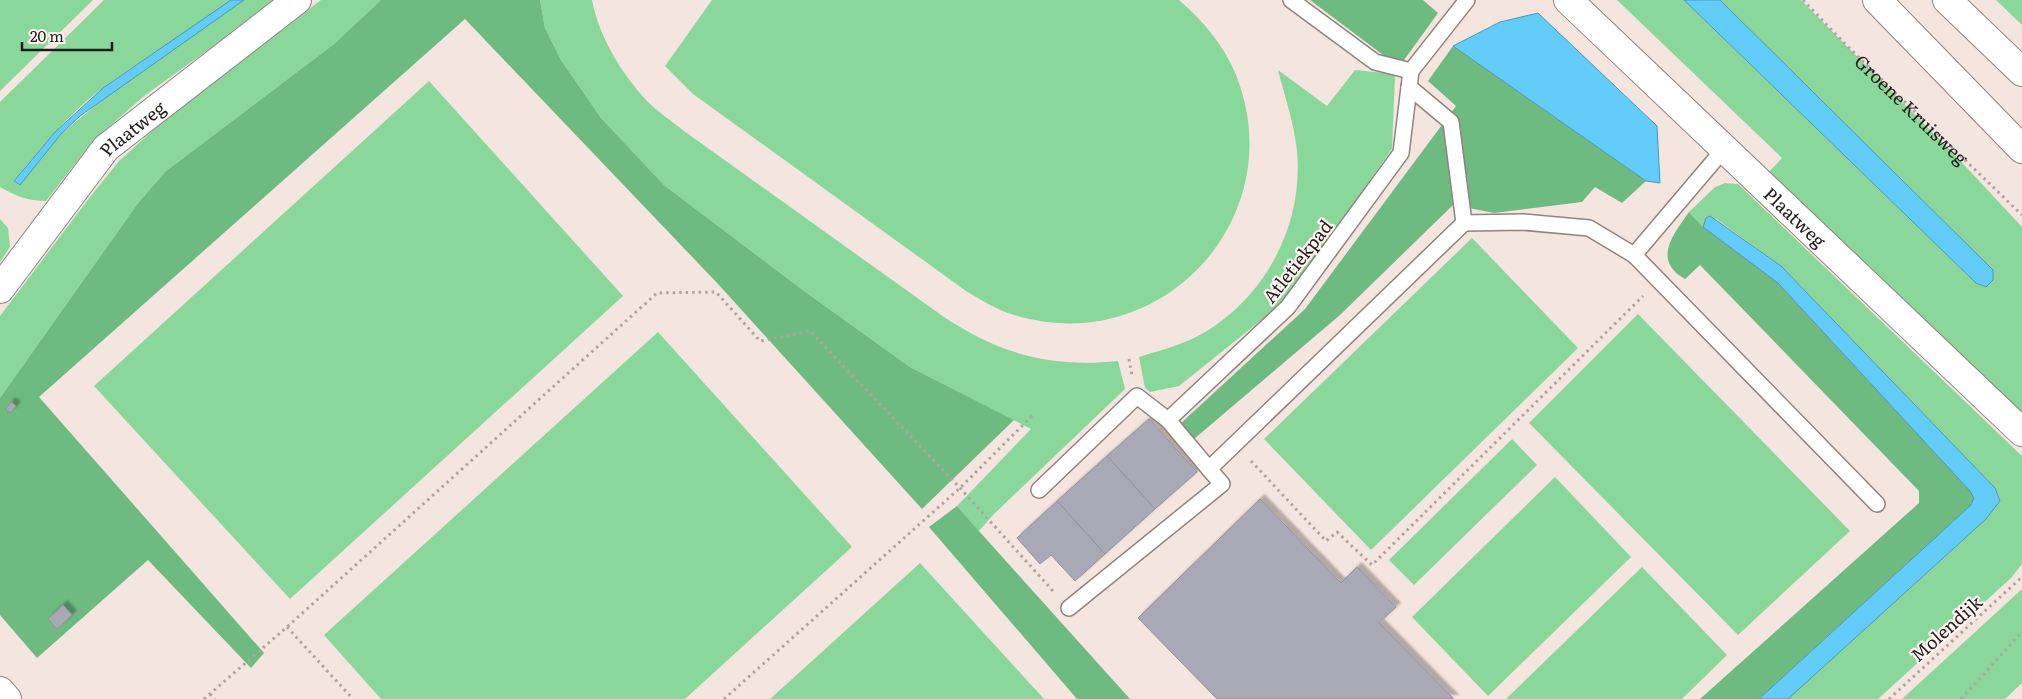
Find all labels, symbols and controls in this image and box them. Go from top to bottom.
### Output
scale bar [22,20,112,52]
text: 20 m [30,24,64,47]
street label: Groene Kruisweg [1849,47,1976,171]
street label: Plaatweg [92,93,171,161]
street label: Plaatweg [1758,180,1833,254]
street label: Atletiekpad [1256,213,1338,309]
street label: Molendijk [1904,588,1988,667]

